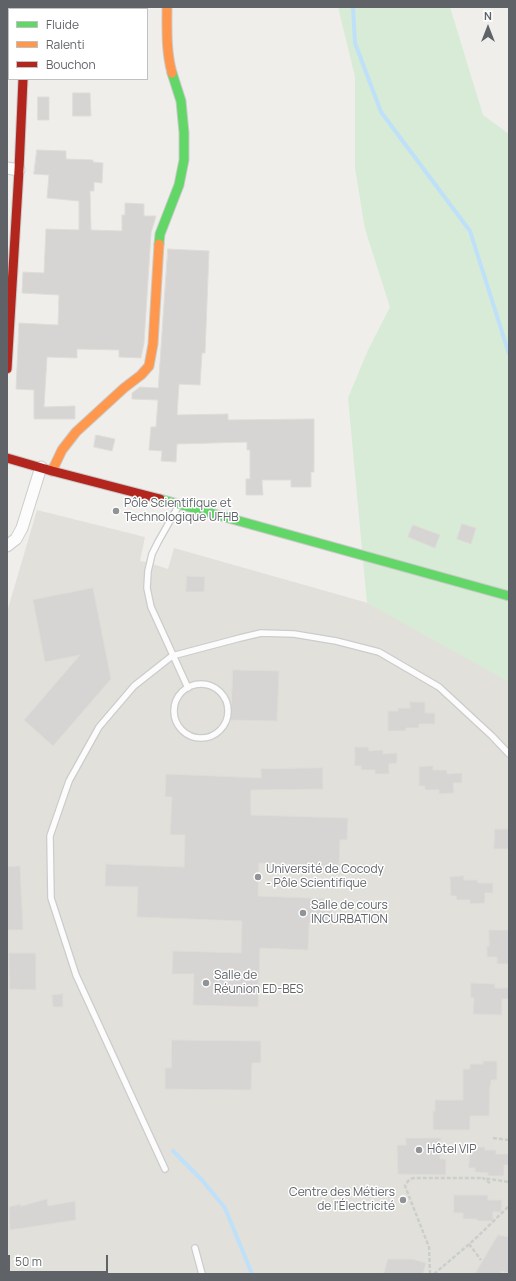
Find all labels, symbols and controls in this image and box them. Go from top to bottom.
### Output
legend [8,8,148,80]
north arrow [468,8,508,48]
text: N [484,8,492,23]
text: Fluide [46,16,79,33]
text: Ralenti [46,36,85,53]
text: Bouchon [46,56,96,73]
place label: Pôle Scientifique et Technologique UFHB [124,497,239,525]
marker: Pôle Scientifique et Technologique UFHB [111,506,121,516]
place label: Université de Cocody - Pôle Scientifique [266,863,384,891]
marker: Université de Cocody - Pôle Scientifique [253,872,263,882]
place label: Salle de cours INCURBATION [311,899,388,927]
marker: Salle de cours INCURBATION [298,908,308,918]
place label: Salle de Réunion ED-BES [214,969,303,997]
marker: Salle de Réunion ED-BES [201,978,211,988]
place label: Hôtel VIP [427,1143,476,1157]
marker: Hôtel VIP [414,1145,424,1155]
place label: Centre des Métiers de l'Électricité [289,1186,395,1214]
marker: Centre des Métiers de l'Électricité [398,1195,408,1205]
scale bar [10,1247,110,1273]
text: 50 m [15,1253,42,1270]

